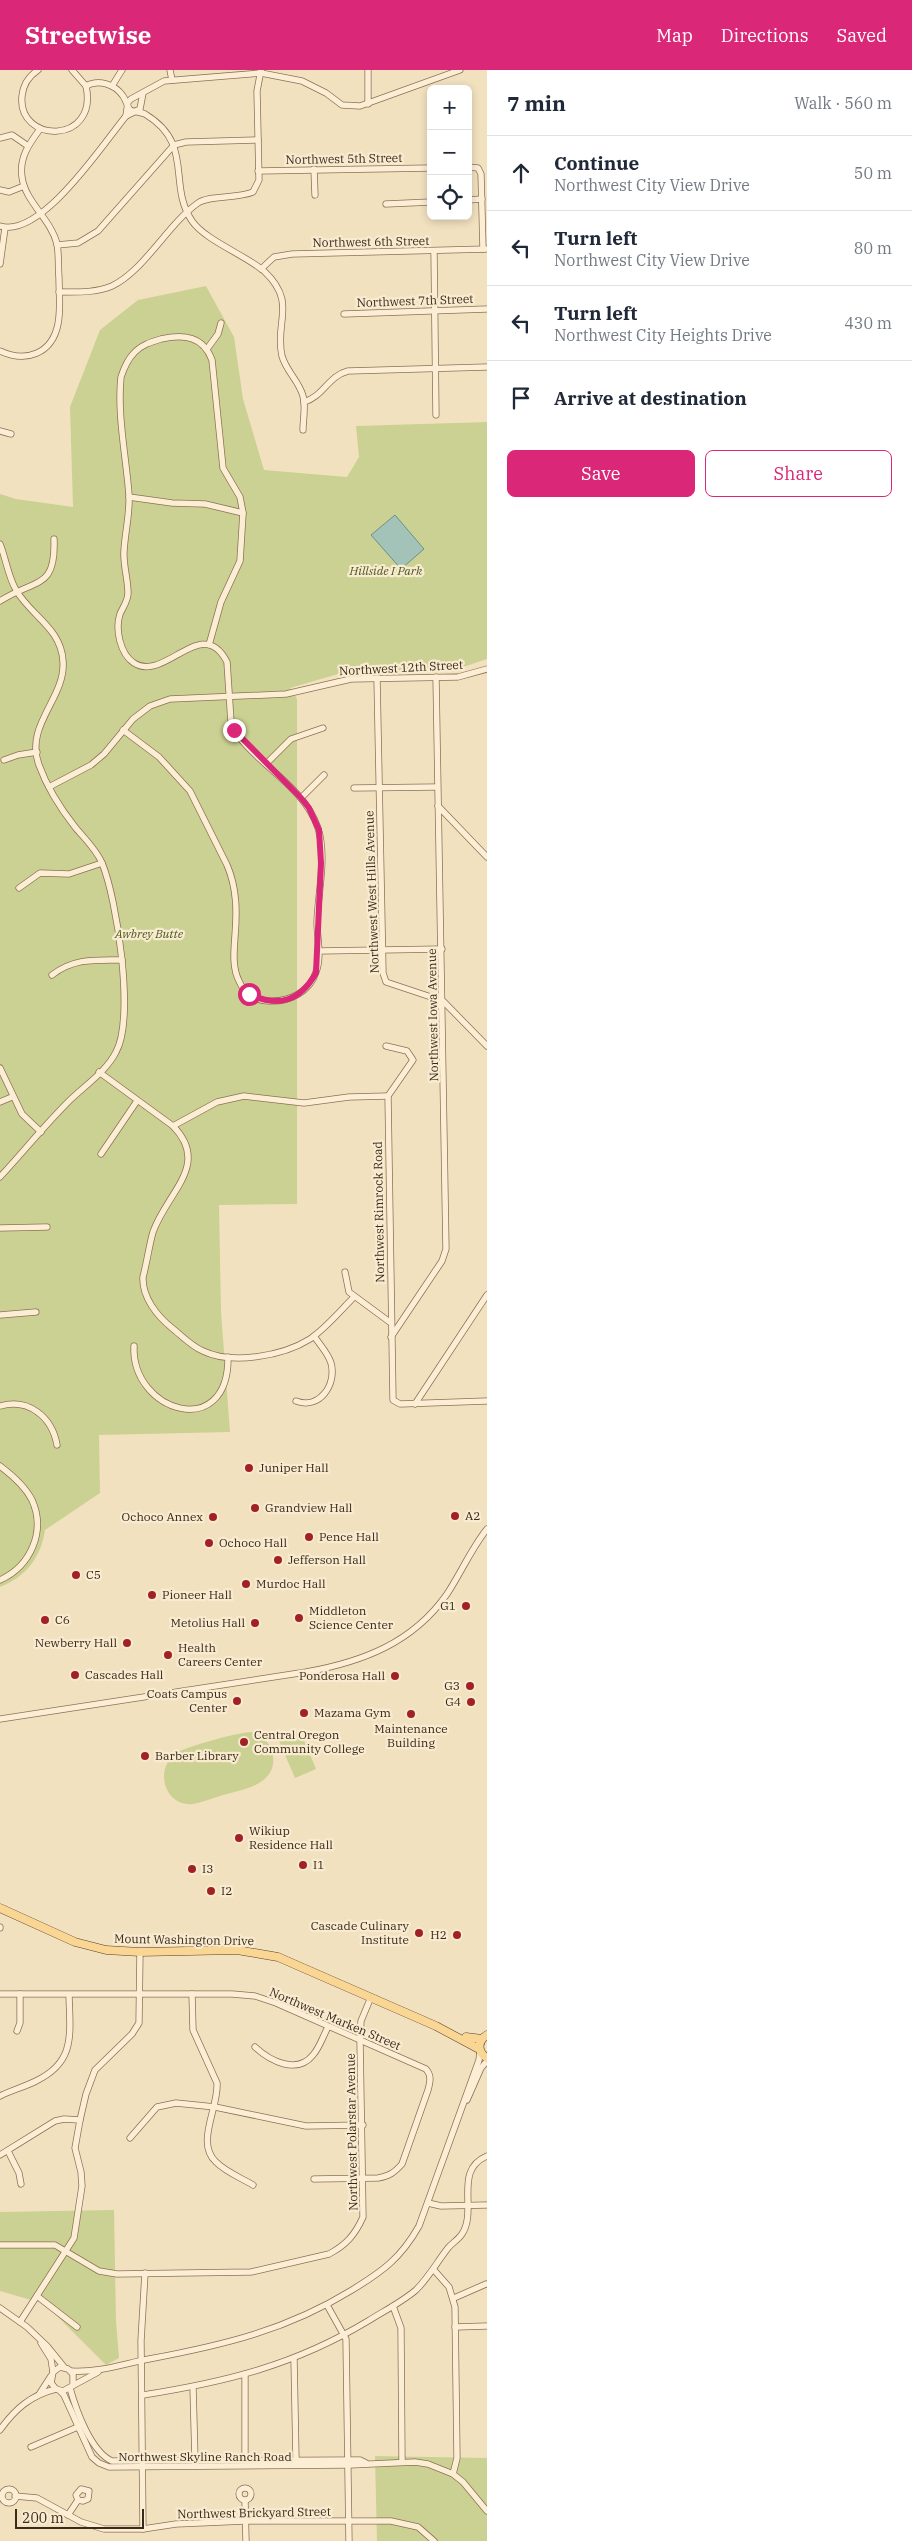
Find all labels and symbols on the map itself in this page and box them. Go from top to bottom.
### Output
street label: Northwest 5th Street [285,150,403,167]
street label: Northwest 6th Street [312,233,430,250]
street label: Northwest 7th Street [356,291,474,310]
park label: Hillside I Park [349,563,423,578]
street label: Northwest 12th Street [339,657,463,678]
route end [223,719,246,742]
street label: Northwest West Hills Avenue [361,810,382,974]
park label: Awbrey Butte [114,926,184,941]
street label: Northwest Iowa Avenue [424,948,441,1082]
route start [238,983,261,1006]
street label: Northwest Rimrock Road [370,1141,387,1283]
place label: Juniper Hall [259,1460,329,1475]
marker: Juniper Hall [243,1462,255,1474]
place label: Grandview Hall [265,1500,353,1515]
marker: Grandview Hall [249,1502,261,1514]
place label: A2 [465,1508,480,1523]
place label: Ochoco Annex [122,1509,203,1524]
marker: A2 [449,1510,461,1522]
marker: Ochoco Annex [207,1511,219,1523]
place label: Pence Hall [319,1529,379,1544]
marker: Pence Hall [303,1531,315,1543]
place label: Ochoco Hall [219,1535,287,1550]
marker: Ochoco Hall [203,1537,215,1549]
place label: Jefferson Hall [288,1552,366,1567]
marker: Jefferson Hall [272,1554,284,1566]
place label: C5 [86,1567,101,1582]
marker: C5 [70,1569,82,1581]
place label: Murdoc Hall [256,1576,326,1591]
marker: Murdoc Hall [240,1578,252,1590]
place label: Pioneer Hall [162,1587,232,1602]
marker: Pioneer Hall [146,1589,158,1601]
place label: G1 [440,1598,456,1613]
marker: G1 [460,1600,472,1612]
place label: Middleton Science Center [309,1603,394,1632]
place label: C6 [55,1612,70,1627]
marker: Middleton Science Center [293,1612,305,1624]
marker: C6 [39,1614,51,1626]
place label: Metolius Hall [170,1615,245,1630]
marker: Metolius Hall [249,1617,261,1629]
place label: Newberry Hall [35,1635,117,1650]
marker: Newberry Hall [121,1637,133,1649]
place label: Health Careers Center [178,1640,263,1669]
marker: Health Careers Center [162,1649,174,1661]
place label: Cascades Hall [85,1667,164,1682]
place label: Ponderosa Hall [299,1668,385,1683]
marker: Cascades Hall [69,1669,81,1681]
marker: Ponderosa Hall [389,1670,401,1682]
place label: G3 [444,1678,460,1693]
marker: G3 [464,1680,476,1692]
place label: Coats Campus Center [147,1686,228,1715]
place label: G4 [445,1694,461,1709]
marker: Coats Campus Center [231,1695,243,1707]
marker: G4 [465,1696,477,1708]
place label: Mazama Gym [314,1705,391,1720]
marker: Mazama Gym [298,1707,310,1719]
marker: Maintenance Building [405,1708,417,1720]
place label: Maintenance Building [374,1721,448,1750]
place label: Central Oregon Community College [254,1727,365,1756]
marker: Central Oregon Community College [238,1736,250,1748]
place label: Barber Library [155,1748,239,1763]
marker: Barber Library [139,1750,151,1762]
place label: Wikiup Residence Hall [249,1823,333,1852]
marker: Wikiup Residence Hall [233,1832,245,1844]
place label: I1 [313,1857,324,1872]
marker: I1 [297,1859,309,1871]
place label: I3 [202,1861,213,1876]
marker: I3 [186,1863,198,1875]
place label: I2 [221,1883,232,1898]
marker: I2 [205,1885,217,1897]
place label: Cascade Culinary Institute [311,1918,410,1947]
marker: Cascade Culinary Institute [413,1927,425,1939]
place label: H2 [430,1927,447,1942]
marker: H2 [451,1929,463,1941]
street label: Mount Washington Drive [114,1931,254,1948]
street label: Northwest Marken Street [267,1984,403,2053]
street label: Northwest Polarstar Avenue [343,2053,360,2211]
street label: Northwest Skyline Ranch Road [118,2449,292,2464]
street label: Northwest Brickyard Street [177,2504,331,2521]
scale bar [15,2506,144,2529]

